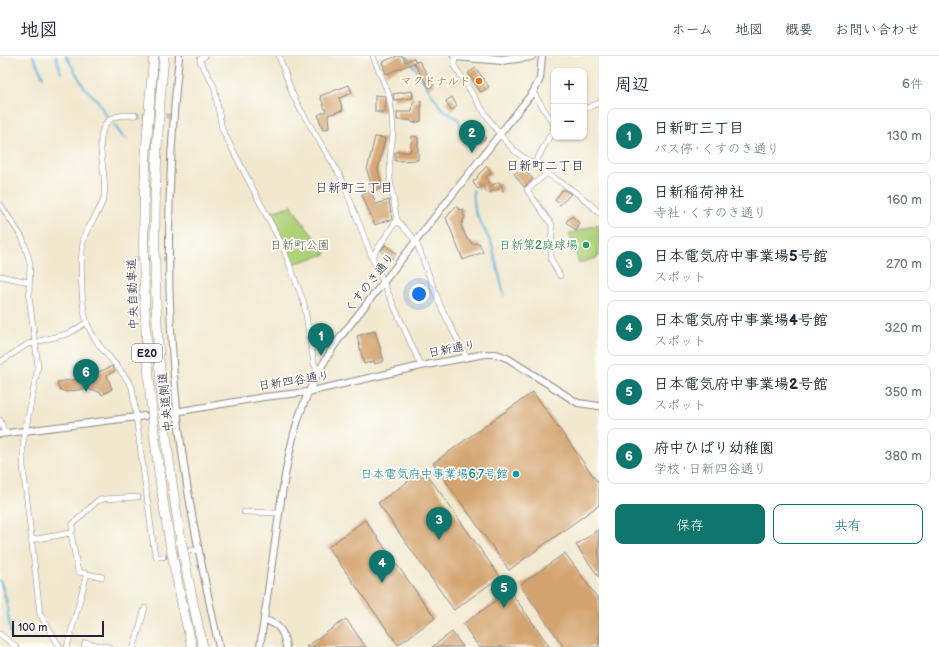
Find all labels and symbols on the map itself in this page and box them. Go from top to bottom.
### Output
place label: マクドナルド [400,74,471,89]
marker: マクドナルド [474,76,484,86]
pin: 2 [459,120,485,153]
district label: 日新町二丁目 [506,158,584,174]
district label: 日新町三丁目 [315,180,393,196]
park label: 日新町公園 [270,238,330,253]
place label: 日新第2庭球場 [499,238,578,253]
marker: 日新第2庭球場 [581,240,591,250]
street label: くすのき通り [342,250,398,316]
street label: 中央自動車道 [124,258,142,330]
your location [409,284,429,304]
pin: 1 [308,323,334,356]
street label: 日新通り [427,337,477,361]
road number: E20 [132,344,162,362]
pin: 6 [73,359,99,392]
street label: 日新四谷通り [257,368,331,394]
street label: 中央道側道 [155,371,177,433]
place label: 日本電気府中事業場6,7号館 [361,467,508,482]
marker: 日本電気府中事業場6,7号館 [511,469,521,479]
pin: 3 [426,507,452,540]
pin: 4 [369,550,395,583]
pin: 5 [491,575,517,608]
scale bar [12,619,104,638]

